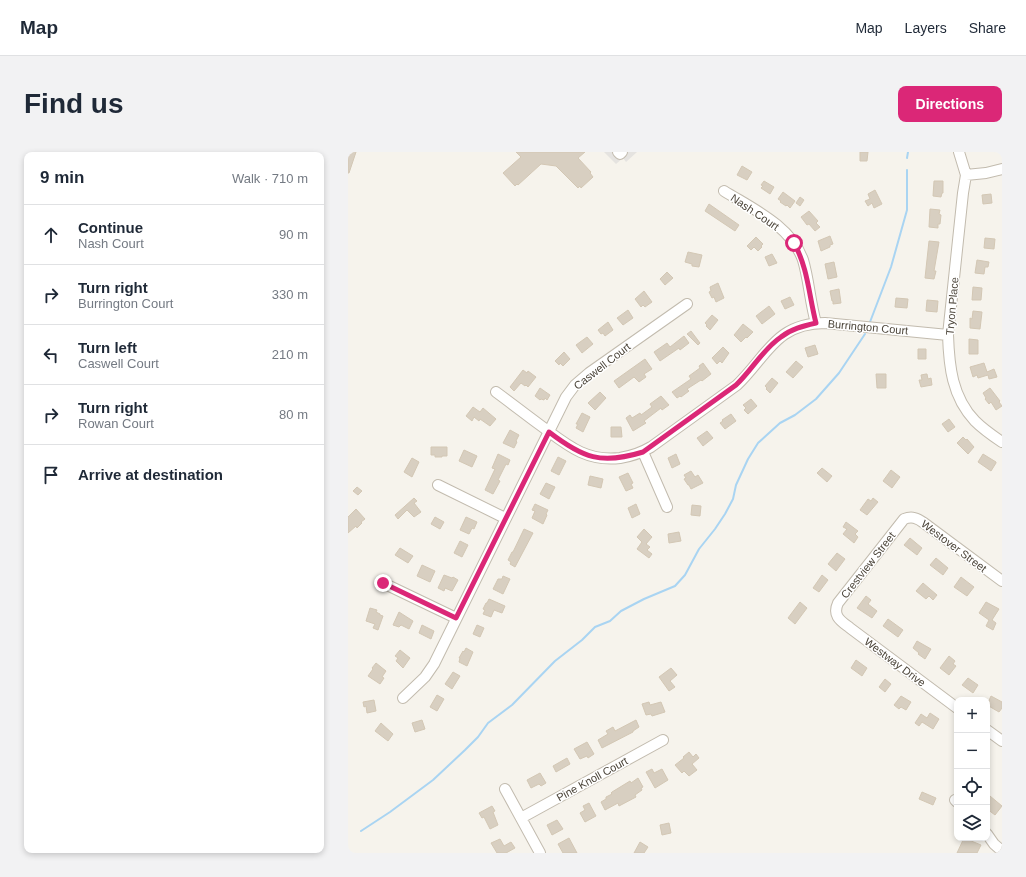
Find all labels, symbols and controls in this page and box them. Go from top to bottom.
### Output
text: Map [20,17,58,38]
text: Map [855,20,883,36]
text: Layers [905,20,947,36]
text: Share [969,20,1006,36]
button: Directions [898,86,1002,122]
text: Find us [24,88,124,119]
text: 9 min [40,168,84,187]
text: Walk · 710 m [232,171,308,186]
street label: Nash Court [729,191,781,233]
text: Continue [78,219,143,236]
icon: ahead [40,224,62,246]
text: 90 m [279,227,308,242]
route start [785,234,803,252]
text: Nash Court [78,236,144,251]
street label: Tryon Place [943,276,961,336]
text: Turn right [78,279,148,296]
icon: right [40,284,62,306]
text: 330 m [272,287,308,302]
text: Burrington Court [78,296,173,311]
street label: Burrington Court [827,318,909,336]
text: Turn left [78,339,137,356]
street label: Caswell Court [571,340,633,392]
icon: left [40,344,62,366]
text: 210 m [272,347,308,362]
text: Caswell Court [78,356,159,371]
text: Turn right [78,399,148,416]
icon: right [40,404,62,426]
text: 80 m [279,407,308,422]
text: Rowan Court [78,416,154,431]
icon: arrive [40,464,62,486]
text: Arrive at destination [78,466,223,483]
street label: Westover Street [919,518,989,574]
street label: Crestview Street [838,530,898,600]
route end [374,574,392,592]
street label: Westway Drive [862,635,928,689]
map controls [954,697,990,841]
button: + [954,697,990,733]
button: − [954,733,990,769]
street label: Pine Knoll Court [554,754,630,804]
button: locate [954,769,990,805]
button: layers [954,805,990,841]

